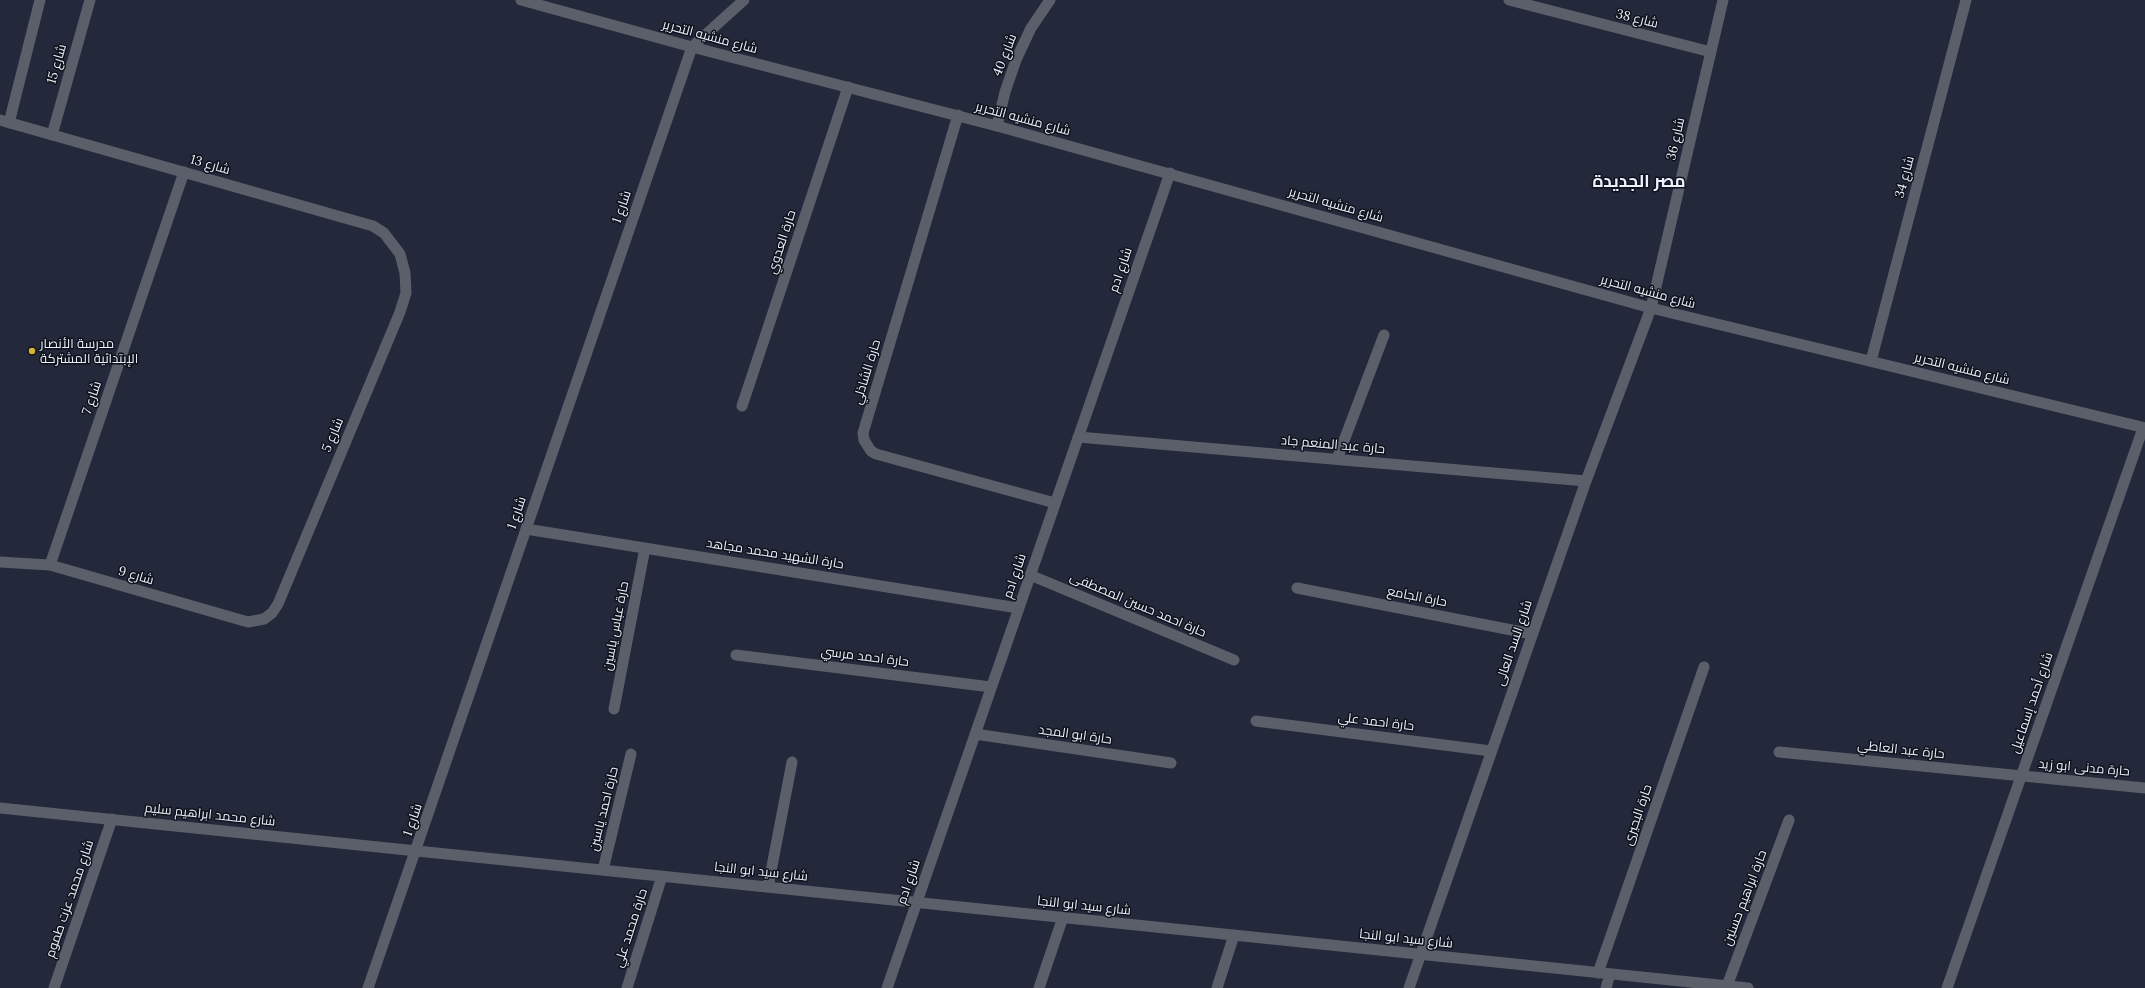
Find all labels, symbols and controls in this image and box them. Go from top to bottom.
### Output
street label: شارع 38 [1614,6,1660,32]
street label: شارع منشيه التحرير [661,17,759,57]
street label: شارع 40 [990,32,1020,78]
street label: شارع 15 [44,42,70,86]
street label: شارع منشيه التحرير [974,99,1072,139]
street label: شارع 36 [1664,116,1688,162]
street label: شارع 13 [188,152,232,178]
street label: شارع 34 [1892,154,1918,200]
district label: مصر الجديدة [1593,172,1685,192]
street label: شارع منشيه التحرير [1287,184,1385,226]
street label: شارع 1 [609,189,635,225]
street label: حارة العدوي [764,208,800,276]
street label: شارع ادم [1106,245,1136,295]
street label: شارع منشيه التحرير [1599,272,1697,312]
place label: مدرسة الأنصار الإبتدائية المشتركة [40,336,138,367]
street label: حارة الشاذلي [850,338,884,406]
marker: مدرسة الأنصار الإبتدائية المشتركة [27,346,37,356]
street label: شارع منشيه التحرير [1913,350,2011,388]
street label: شارع 7 [79,379,105,417]
street label: شارع 5 [319,416,347,454]
street label: حارة عبد المنعم جاد [1280,433,1386,457]
street label: شارع 1 [504,495,530,531]
street label: حارة الشهيد محمد مجاهد [705,535,845,573]
street label: شارع ادم [1000,551,1030,601]
street label: شارع 9 [116,564,156,588]
street label: حارة احمد حسين المصطفى [1068,569,1208,641]
street label: حارة عباس ياسين [600,580,632,672]
street label: حارة الجامع [1386,584,1448,610]
street label: شارع السد العالى [1492,598,1536,688]
street label: حارة احمد مرسي [820,644,910,670]
street label: شارع أحمد إسماعيل [2007,650,2057,756]
street label: حارة احمد علي [1337,710,1415,734]
street label: حارة ابو المجد [1037,722,1113,748]
street label: حارة عبد العاطي [1857,738,1945,762]
street label: حارة مدنى ابو زيد [2038,756,2130,780]
street label: حارة احمد ياسين [586,765,622,853]
street label: حارة البحيرى [1620,782,1656,848]
street label: شارع محمد ابراهيم سليم [144,800,276,830]
street label: شارع 1 [400,802,426,838]
street label: شارع محمد عزت طموم [43,838,97,960]
street label: حارة ابراهيم حسنين [1720,848,1770,948]
street label: شارع ادم [894,857,924,907]
street label: شارع سيد ابو النجا [713,859,809,885]
street label: حارة محمد علي [611,887,651,969]
street label: شارع سيد ابو النجا [1036,893,1132,919]
street label: شارع سيد ابو النجا [1358,926,1454,952]

